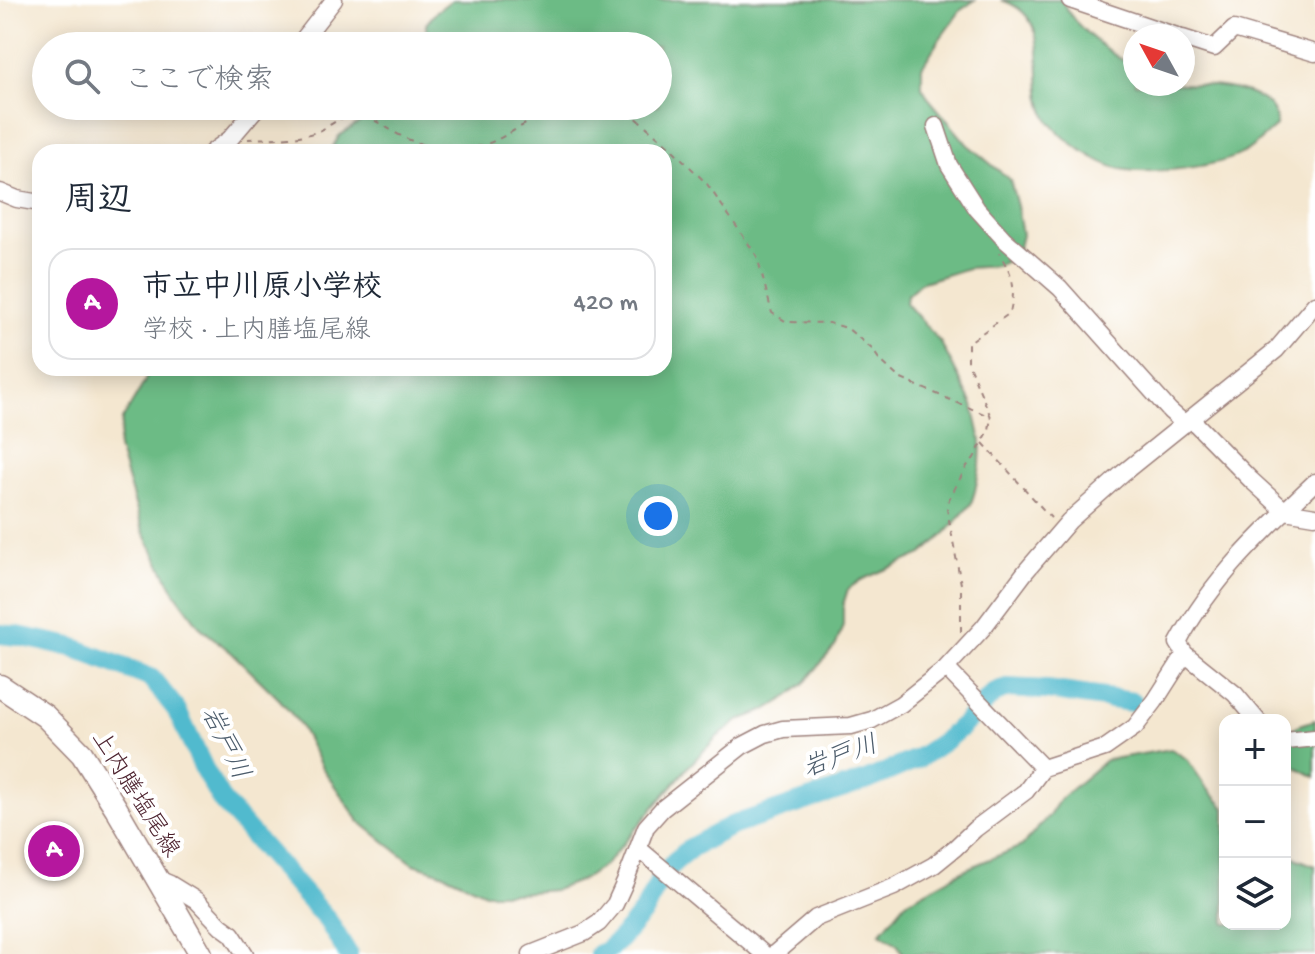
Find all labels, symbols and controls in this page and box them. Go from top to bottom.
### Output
north arrow [1123,24,1195,96]
search box [32,32,672,120]
icon: search [60,54,104,98]
text: ここで検索 [124,65,274,100]
text: 周辺 [64,183,132,223]
text: 市立中川原小学校 [142,272,382,307]
text: A [84,289,100,320]
text: 420 m [574,289,638,320]
text: 学校 · 上内膳塩尾線 [142,317,370,348]
your location [638,496,678,536]
water label: 岩戸川 [192,702,255,786]
map controls [1219,714,1291,930]
button: + [1219,714,1291,786]
street label: 上内膳塩尾線 [84,726,185,864]
water label: 岩戸川 [799,730,883,787]
button: − [1219,786,1291,858]
pin: A [28,821,80,881]
button: layers [1219,858,1291,930]

